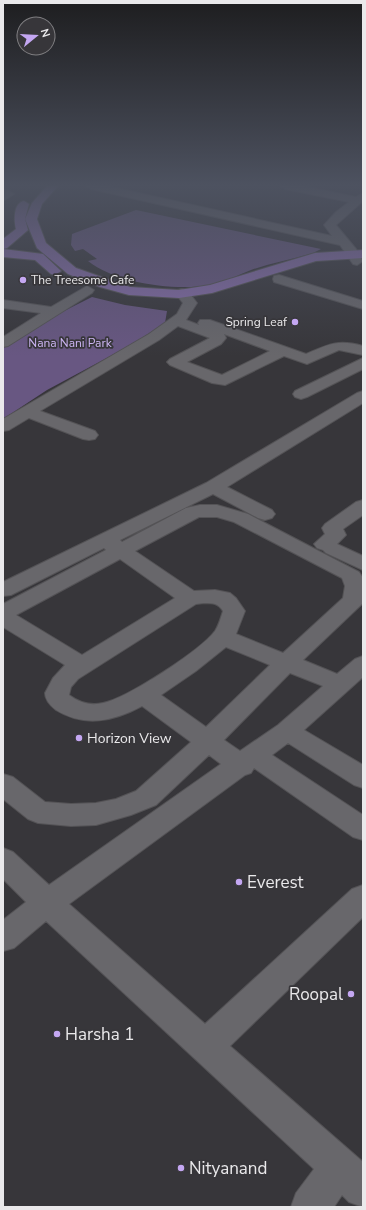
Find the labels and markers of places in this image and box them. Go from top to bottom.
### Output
place label: The Treesome Cafe [31,272,134,288]
marker: The Treesome Cafe [18,275,28,285]
place label: Spring Leaf [225,314,288,330]
marker: Spring Leaf [290,317,300,327]
place label: Horizon View [87,729,172,748]
marker: Horizon View [74,733,84,743]
place label: Everest [247,871,305,894]
marker: Everest [234,877,244,887]
place label: Roopal [289,983,343,1006]
marker: Roopal [346,989,356,999]
place label: Harsha 1 [65,1023,134,1046]
marker: Harsha 1 [52,1029,62,1039]
place label: Nityanand [189,1157,267,1180]
marker: Nityanand [176,1163,186,1173]

